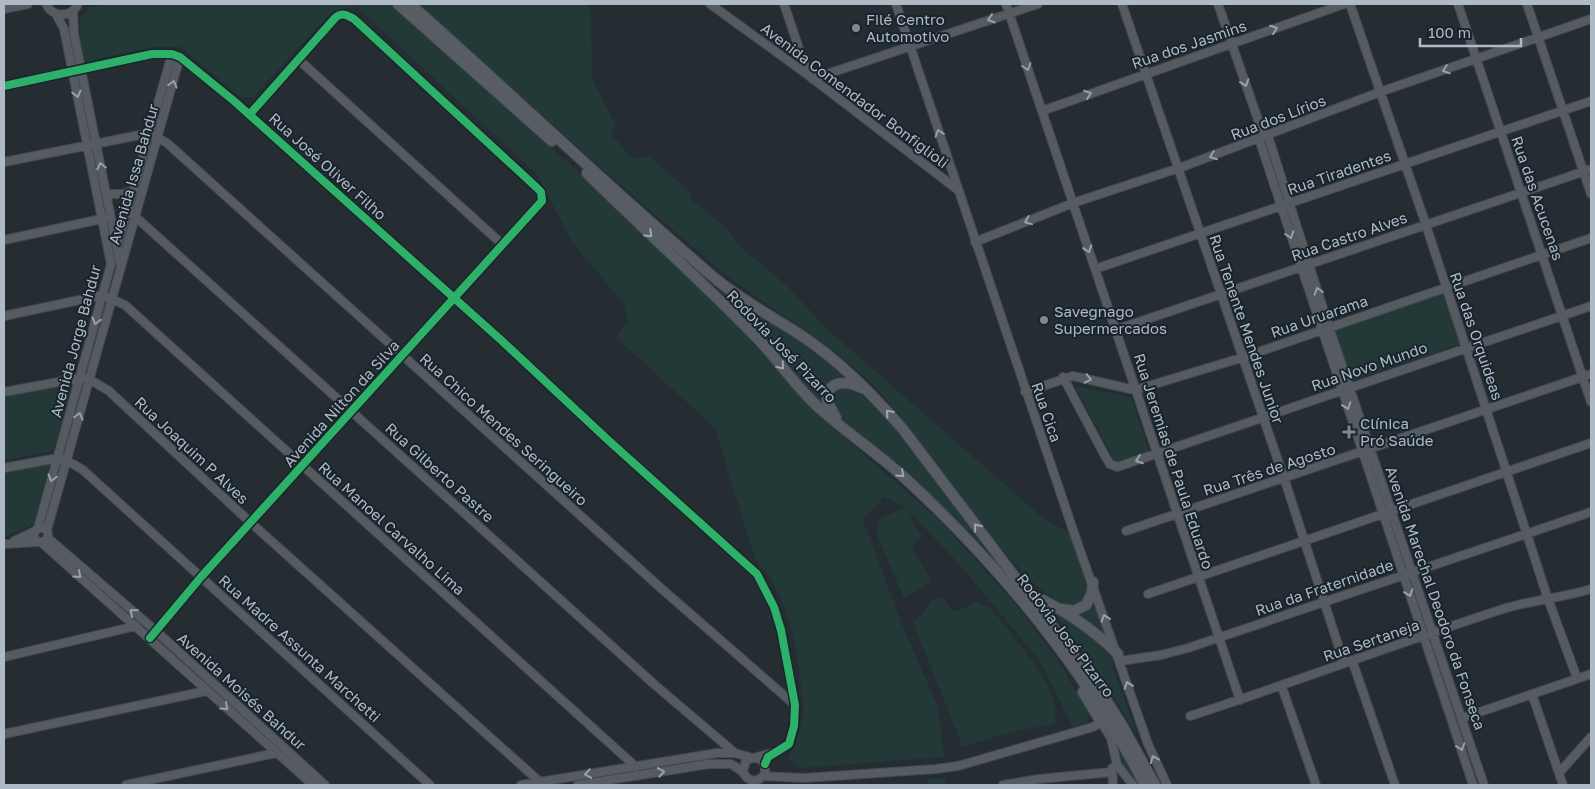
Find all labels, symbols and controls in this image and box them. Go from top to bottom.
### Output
place label: Filé Centro Automotivo [866,10,949,45]
one-way arrow [988,14,996,24]
scale bar [1420,15,1521,47]
street label: Rua dos Jasmins [1129,16,1249,72]
street label: Avenida Comendador Bonfiglioli [758,19,952,171]
marker: Filé Centro Automotivo [850,22,862,34]
text: 100 m [1428,23,1471,41]
one-way arrow [1270,24,1278,34]
one-way arrow [1022,62,1032,70]
one-way arrow [1442,64,1451,74]
one-way arrow [1239,78,1249,87]
one-way arrow [167,80,177,88]
one-way arrow [71,89,82,98]
one-way arrow [1083,90,1092,100]
street label: Rua dos Lírios [1228,91,1328,143]
street label: Avenida Issa Bahdur [104,102,162,246]
street label: Rua José Oliver Filho [266,109,390,223]
one-way arrow [935,129,945,137]
street label: Rua das Acucenas [1508,133,1568,263]
street label: Rua Tiradentes [1285,146,1393,198]
one-way arrow [1209,150,1218,160]
one-way arrow [96,161,107,170]
street label: Rua Castro Alves [1289,208,1409,264]
one-way arrow [1024,215,1032,225]
one-way arrow [643,228,652,237]
one-way arrow [1284,230,1294,239]
street label: Rua Tenente Mendes Junior [1206,232,1288,426]
one-way arrow [1083,244,1093,253]
street label: Avenida Jorge Bahdur [46,263,104,419]
street label: Rua das Orquideas [1447,270,1507,402]
street label: Rodovia José Pizarro [723,286,841,406]
one-way arrow [1313,288,1323,296]
street label: Rua Uruarama [1268,291,1370,341]
place label: Savegnago Supermercados [1054,302,1167,337]
marker: Savegnago Supermercados [1038,314,1050,326]
one-way arrow [91,317,102,326]
street label: Avenida Nilton da Silva [279,336,403,470]
street label: Rua Novo Mundo [1309,338,1429,394]
street label: Rua Chico Mendes Seringueiro [417,349,591,509]
street label: Rua Jeremias de Paula Eduardo [1131,351,1217,571]
one-way arrow [775,360,783,369]
one-way arrow [1084,373,1093,384]
street label: Rua Cica [1028,380,1066,444]
street label: Rua Joaquim P Alves [131,393,253,507]
one-way arrow [1341,401,1351,409]
one-way arrow [886,410,895,419]
one-way arrow [73,412,83,420]
place label: Clínica Pró Saúde [1360,414,1434,449]
street label: Rua Gilberto Pastre [382,418,498,526]
marker: Clínica Pró Saúde [1342,425,1356,439]
street label: Rua Três de Agosto [1201,439,1337,499]
one-way arrow [1135,455,1144,465]
street label: Rua Manoel Carvalho Lima [315,458,469,598]
street label: Avenida Marechal Deodoro da Fonseca [1382,464,1490,732]
one-way arrow [895,469,904,478]
one-way arrow [48,473,58,481]
one-way arrow [973,524,982,533]
street label: Rua da Fraternidade [1253,555,1396,619]
one-way arrow [73,569,82,578]
street label: Rodovia José Pizarro [1014,570,1118,700]
street label: Rua Madre Assunta Marchetti [215,571,385,725]
one-way arrow [1403,588,1413,597]
one-way arrow [130,608,139,617]
one-way arrow [1101,614,1111,622]
street label: Rua Sertaneja [1321,615,1421,665]
street label: Avenida Moisés Bahdur [174,628,310,754]
one-way arrow [1124,682,1134,690]
one-way arrow [219,701,228,710]
one-way arrow [1455,743,1465,751]
one-way arrow [1150,755,1161,764]
one-way arrow [656,768,665,778]
one-way arrow [584,769,593,779]

